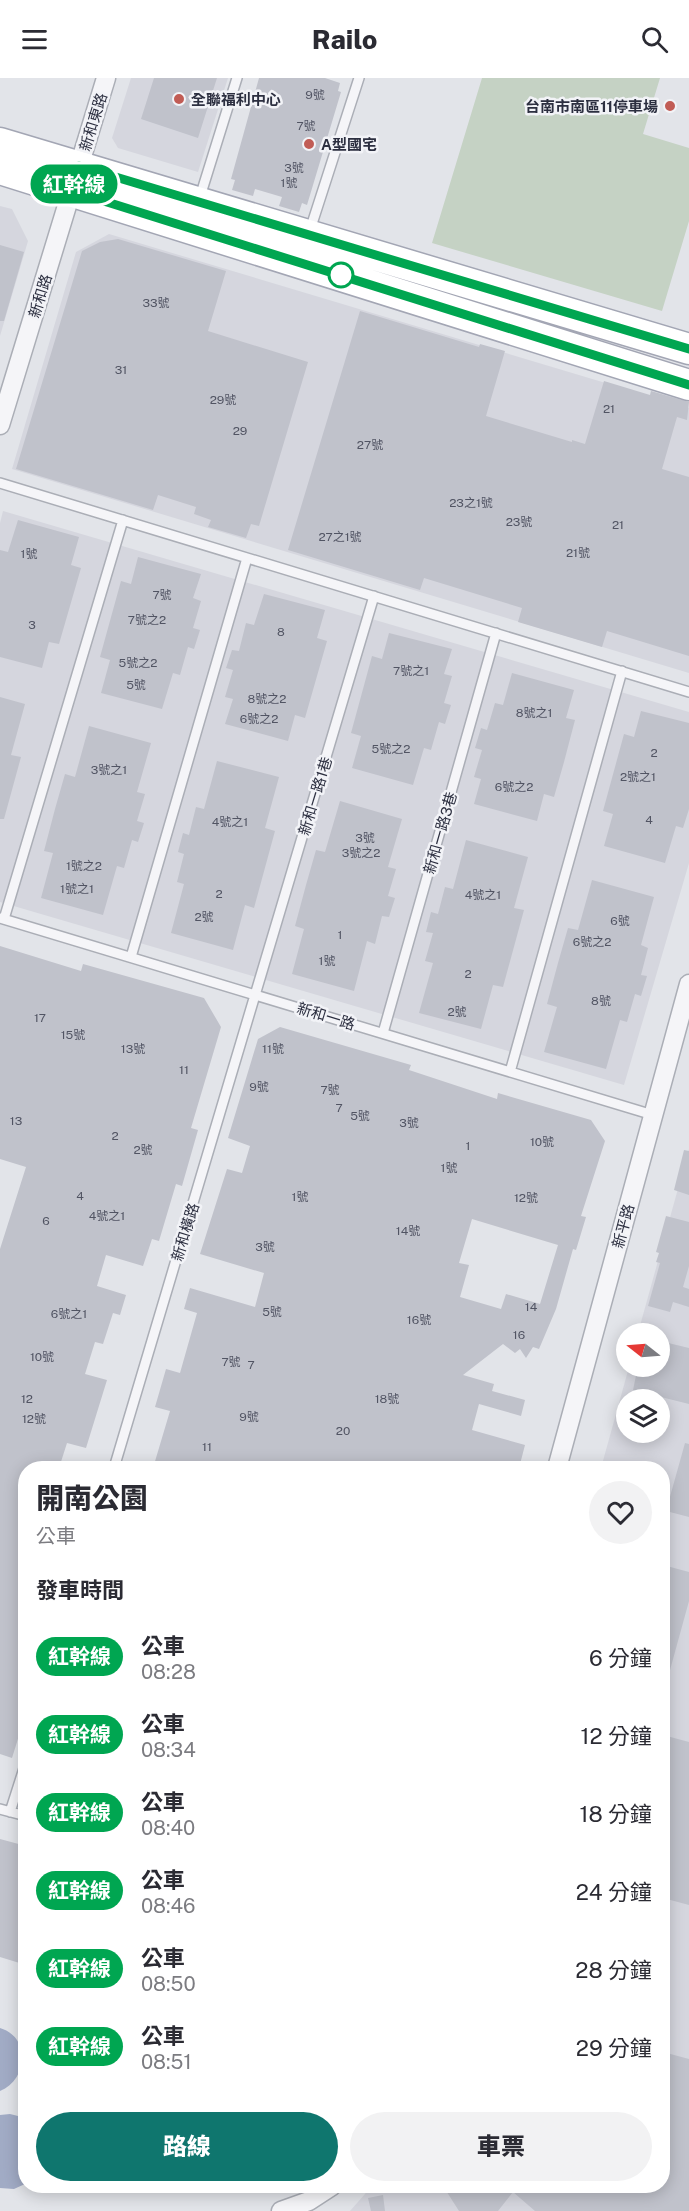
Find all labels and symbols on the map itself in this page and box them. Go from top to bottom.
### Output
house number: 9號 [305,88,325,102]
street label: 新和東路 [76,91,110,153]
place label: 全聯福利中心 [191,91,281,108]
marker: 全聯福利中心 [172,92,186,106]
place label: 台南市南區11停車場 [525,98,658,115]
marker: 台南市南區11停車場 [663,99,677,113]
house number: 7號 [296,119,316,133]
place label: A型國宅 [321,136,377,153]
marker: A型國宅 [302,137,316,151]
house number: 3號 [284,161,304,175]
line badge: 紅幹線 [40,164,109,204]
house number: 1號 [281,176,297,190]
unlabelled marker [328,262,354,288]
street label: 新和路 [25,272,55,320]
house number: 33號 [142,296,170,310]
house number: 31 [115,363,127,377]
house number: 29號 [210,393,236,407]
house number: 21 [603,402,615,416]
house number: 29 [233,424,247,438]
house number: 27號 [357,438,383,452]
house number: 23之1號 [449,496,493,510]
house number: 23號 [506,515,532,529]
house number: 21 [612,518,624,532]
house number: 27之1號 [318,530,362,544]
house number: 21號 [566,546,590,560]
house number: 1號 [21,547,37,561]
house number: 7號 [152,588,172,602]
house number: 7號之2 [128,613,166,627]
house number: 3 [28,618,36,632]
house number: 8 [277,625,285,639]
house number: 5號之2 [119,656,157,670]
house number: 7號之1 [393,664,429,678]
house number: 5號 [126,678,146,692]
house number: 8號之2 [248,692,286,706]
house number: 8號之1 [516,706,552,720]
house number: 6號之2 [240,712,278,726]
house number: 5號之2 [372,742,410,756]
house number: 2 [650,746,658,760]
street label: 新和一路1巷 [295,755,335,837]
house number: 3號之1 [91,763,127,777]
house number: 2號之1 [620,770,656,784]
house number: 6號之2 [495,780,533,794]
street label: 新和一路3巷 [420,790,460,876]
house number: 4 [645,813,653,827]
house number: 4號之1 [212,815,248,829]
house number: 3號 [355,831,375,845]
house number: 3號之2 [342,846,380,860]
house number: 1號之2 [66,859,102,873]
house number: 1號之1 [60,882,94,896]
house number: 2 [215,887,223,901]
house number: 4號之1 [465,888,501,902]
house number: 2號 [194,910,214,924]
house number: 6號 [610,914,630,928]
house number: 1 [338,928,342,942]
house number: 6號之2 [573,935,611,949]
house number: 1號 [319,954,335,968]
house number: 2 [464,967,472,981]
house number: 8號 [591,994,611,1008]
street label: 新和一路 [295,999,357,1033]
house number: 2號 [447,1005,467,1019]
house number: 17 [34,1011,46,1025]
house number: 15號 [61,1028,85,1042]
house number: 13號 [121,1042,145,1056]
house number: 11號 [262,1042,284,1056]
house number: 11 [179,1063,189,1077]
house number: 9號 [249,1080,269,1094]
house number: 7號 [320,1083,340,1097]
house number: 7 [335,1101,343,1115]
house number: 5號 [350,1109,370,1123]
house number: 13 [10,1114,22,1128]
house number: 3號 [399,1116,419,1130]
house number: 2 [111,1129,119,1143]
house number: 10號 [530,1135,554,1149]
house number: 1 [466,1139,470,1153]
house number: 2號 [133,1143,153,1157]
house number: 1號 [441,1161,457,1175]
house number: 4 [76,1189,84,1203]
house number: 1號 [292,1190,308,1204]
house number: 12號 [514,1191,538,1205]
street label: 新和橫路 [168,1201,202,1263]
street label: 新平路 [609,1202,637,1250]
house number: 4號之1 [89,1209,125,1223]
house number: 6 [42,1214,50,1228]
house number: 14號 [396,1224,420,1238]
house number: 3號 [255,1240,275,1254]
house number: 14 [525,1300,538,1314]
house number: 5號 [262,1305,282,1319]
house number: 6號之1 [51,1307,87,1321]
house number: 16號 [407,1313,431,1327]
north arrow [616,1323,670,1377]
house number: 16 [513,1328,525,1342]
house number: 10號 [30,1350,54,1364]
house number: 7號 [221,1355,241,1369]
house number: 7 [247,1358,255,1372]
house number: 12 [21,1392,33,1406]
house number: 18號 [375,1392,399,1406]
house number: 9號 [239,1410,259,1424]
house number: 12號 [22,1412,46,1426]
house number: 20 [336,1424,350,1438]
house number: 11 [202,1440,212,1454]

